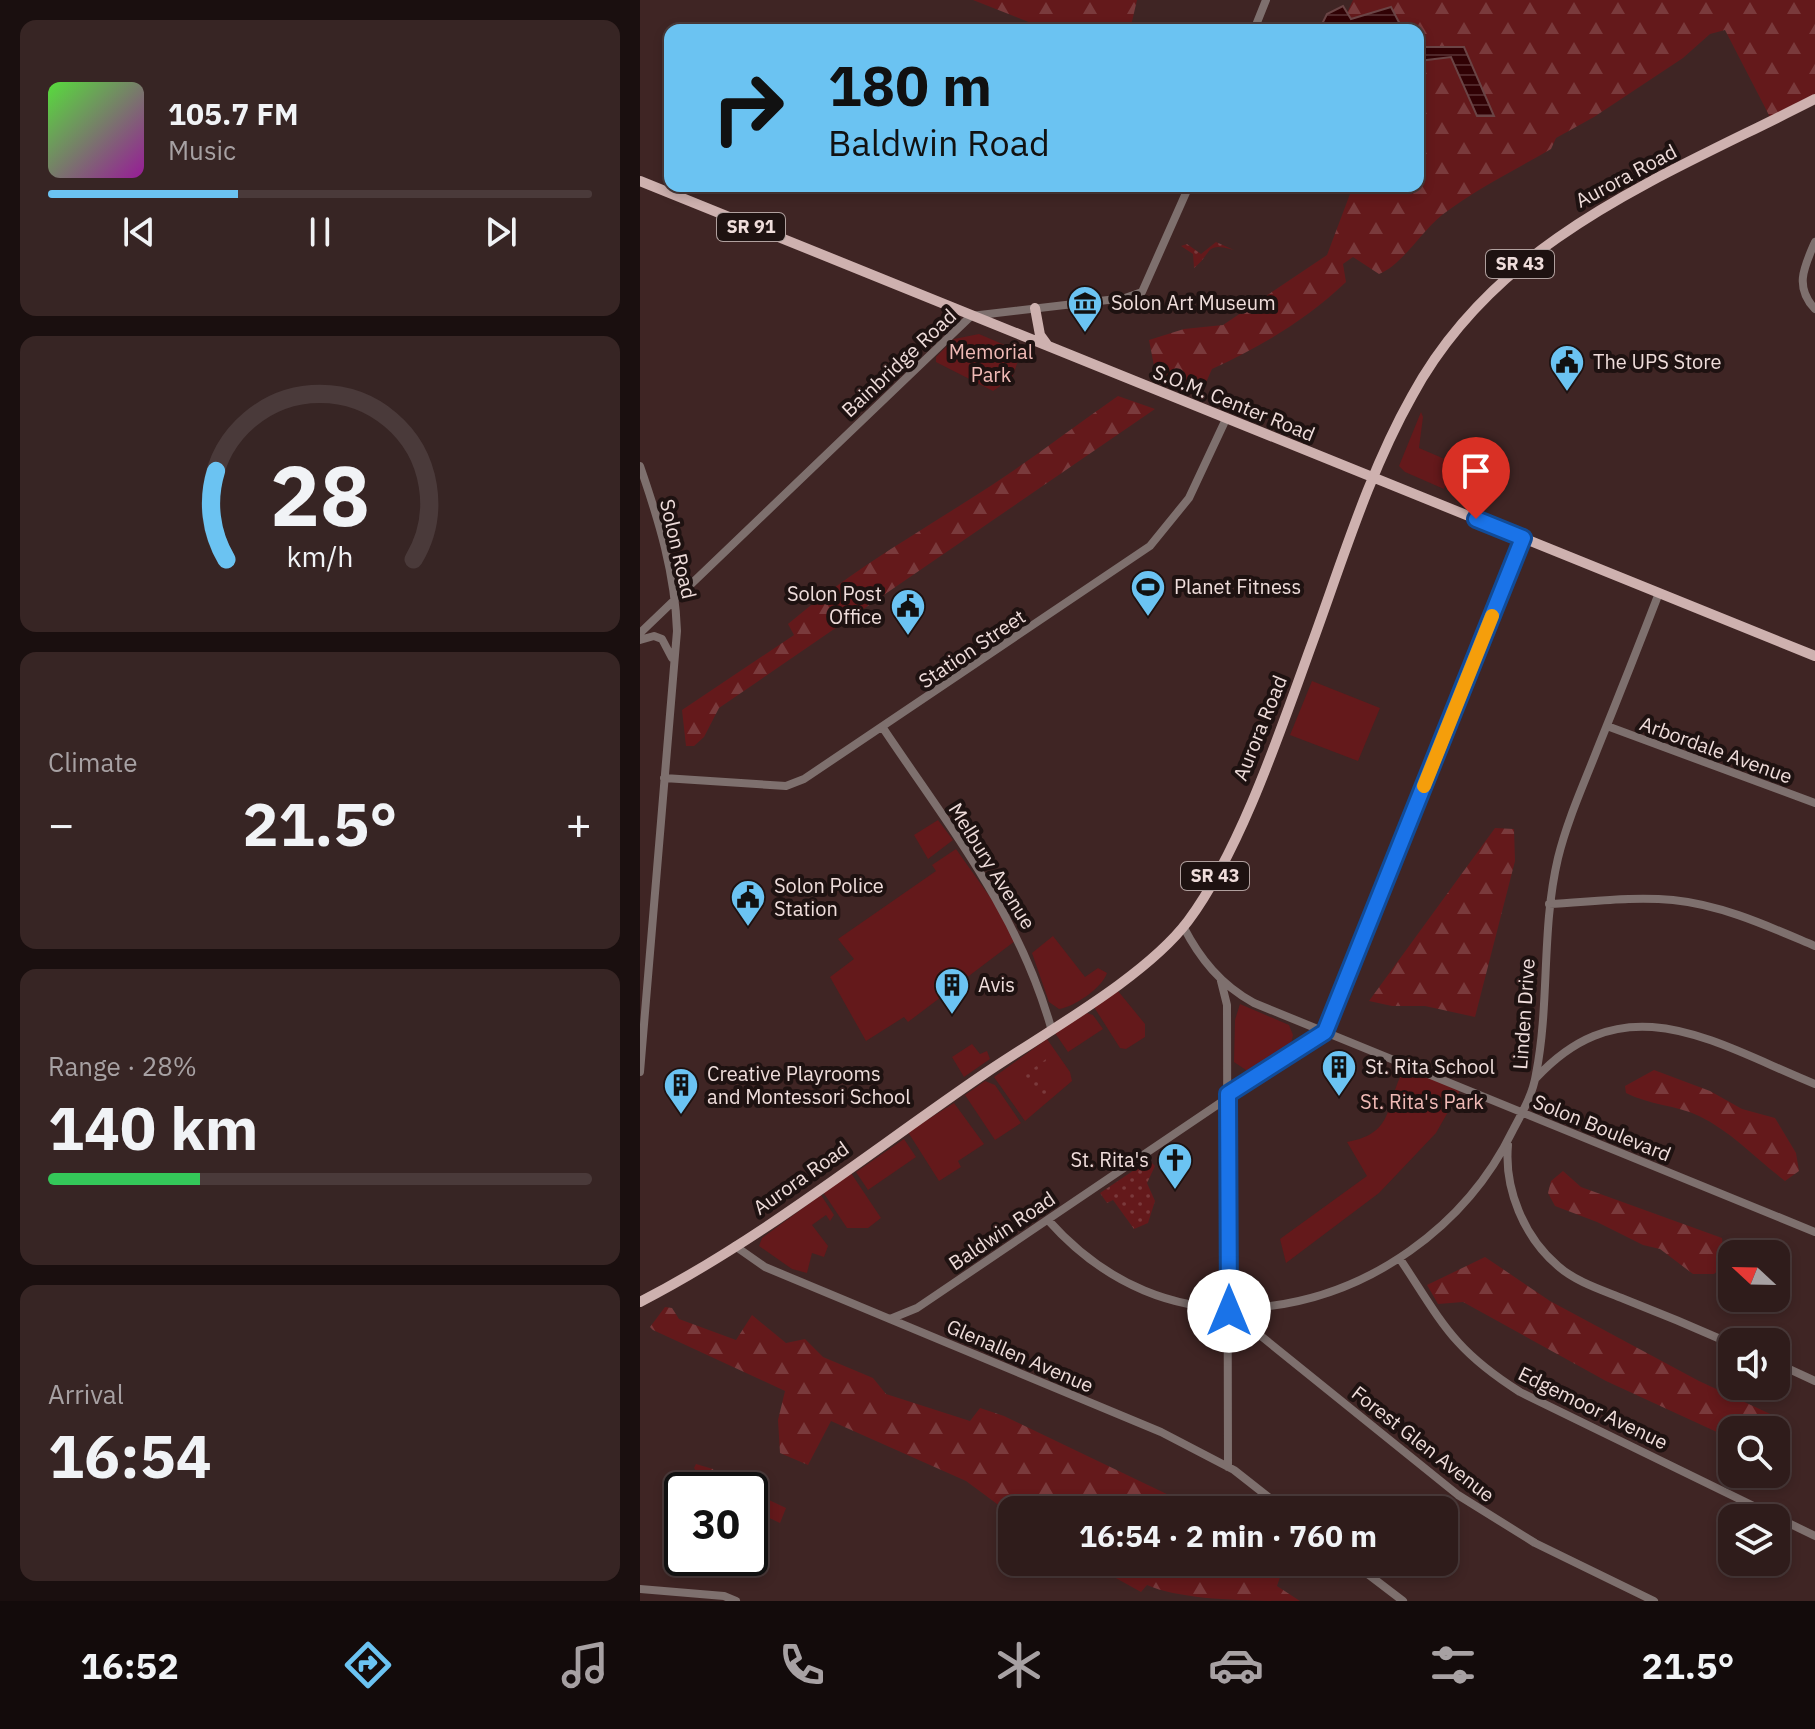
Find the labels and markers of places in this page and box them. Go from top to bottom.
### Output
museum icon: Solon Art Museum [1066,284,1104,334]
place label: Solon Art Museum [1111,289,1276,316]
public building icon: The UPS Store [1548,343,1586,393]
place label: The UPS Store [1593,348,1722,375]
pin [1442,437,1510,519]
sports icon: Planet Fitness [1129,568,1167,618]
place label: Planet Fitness [1174,573,1301,600]
place label: Solon Post Office [787,580,882,630]
public building icon: Solon Post Office [889,587,927,637]
place label: Solon Police Station [774,872,884,922]
public building icon: Solon Police Station [729,878,767,928]
building icon: Avis [933,966,971,1016]
place label: Avis [978,971,1015,998]
building icon: St. Rita School [1320,1048,1358,1098]
place label: St. Rita School [1365,1053,1495,1080]
place label: Creative Playrooms and Montessori School [707,1060,911,1110]
building icon: Creative Playrooms and Montessori School [662,1066,700,1116]
church icon: St. Rita's [1156,1141,1194,1191]
place label: St. Rita's [1070,1146,1149,1173]

